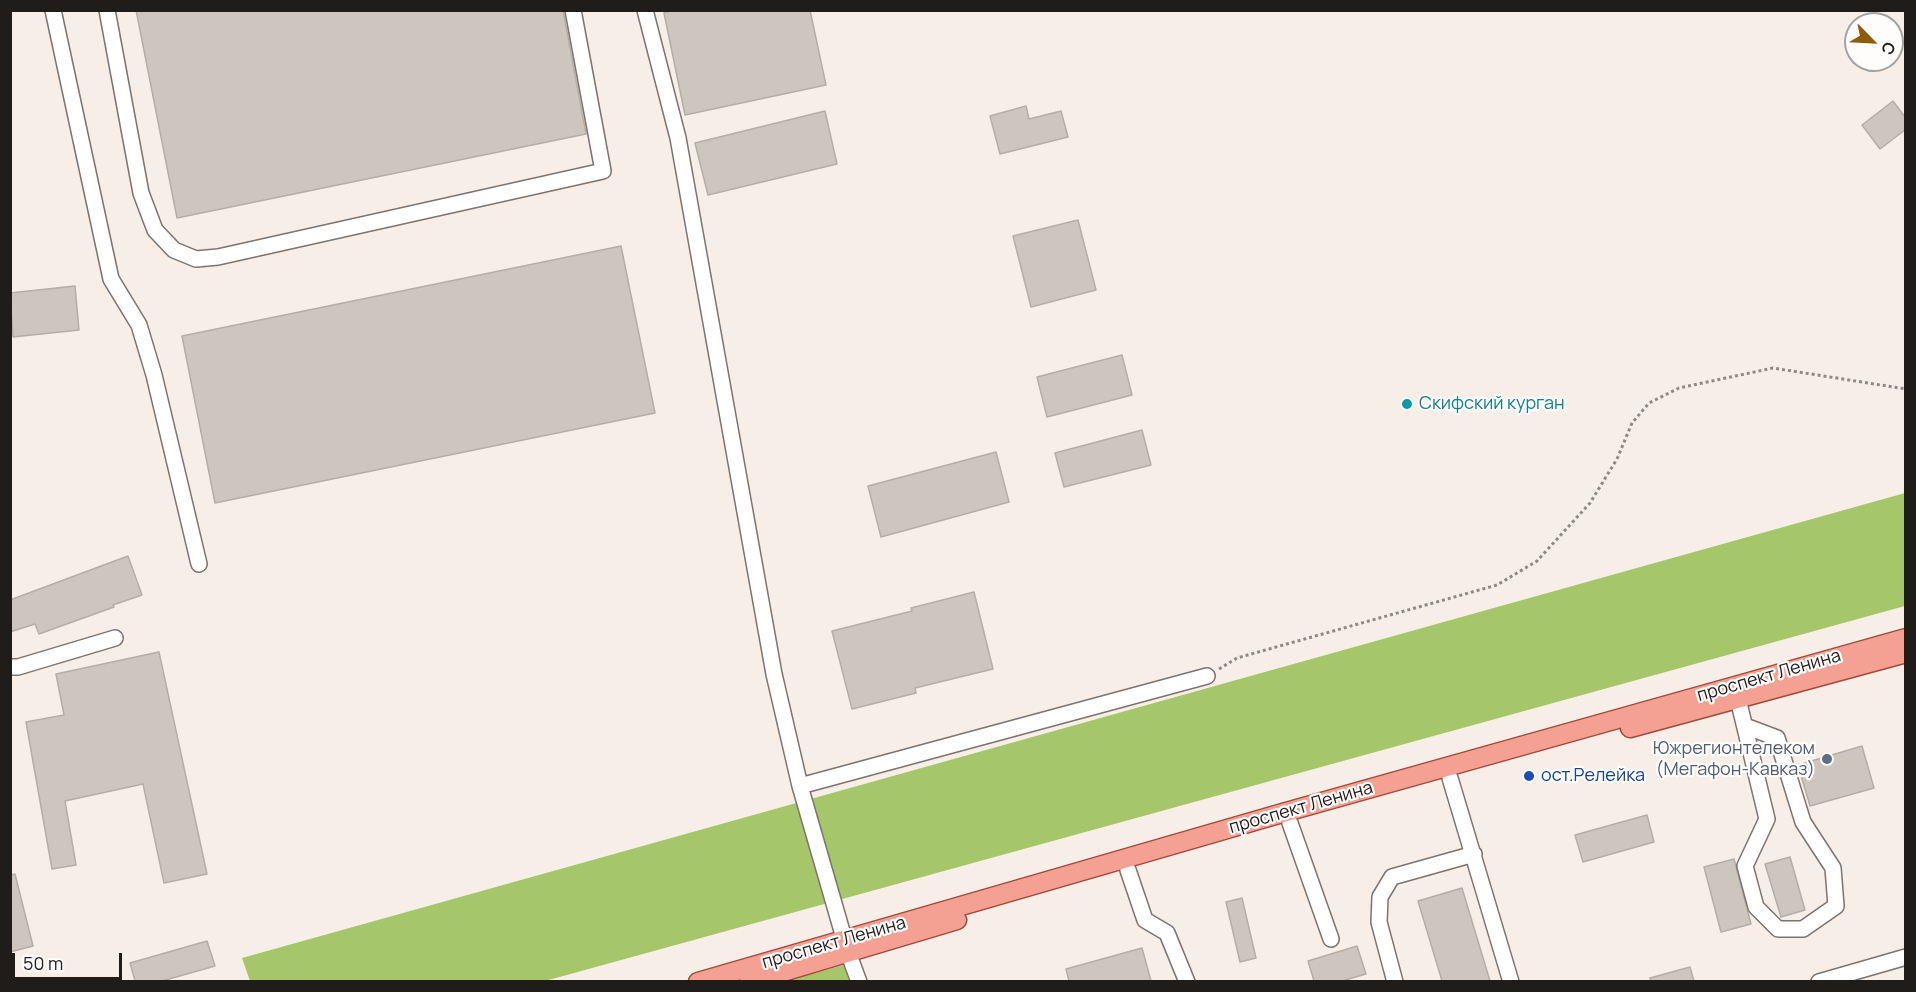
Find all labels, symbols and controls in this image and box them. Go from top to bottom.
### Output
north arrow [1844,12,1904,72]
text: С [1876,39,1901,58]
place label: Скифский курган [1419,393,1565,415]
marker: Скифский курган [1400,397,1414,411]
street label: проспект Ленина [1695,645,1843,707]
place label: Южрегионтелеком (Мегафон-Кавказ) [1653,738,1815,780]
marker: Южрегионтелеком (Мегафон-Кавказ) [1820,752,1834,766]
place label: ост.Релейка [1541,765,1645,787]
marker: ост.Релейка [1522,769,1536,783]
street label: проспект Ленина [1227,777,1375,839]
street label: проспект Ленина [760,912,908,974]
scale bar [15,941,124,979]
text: 50 m [23,951,63,975]

